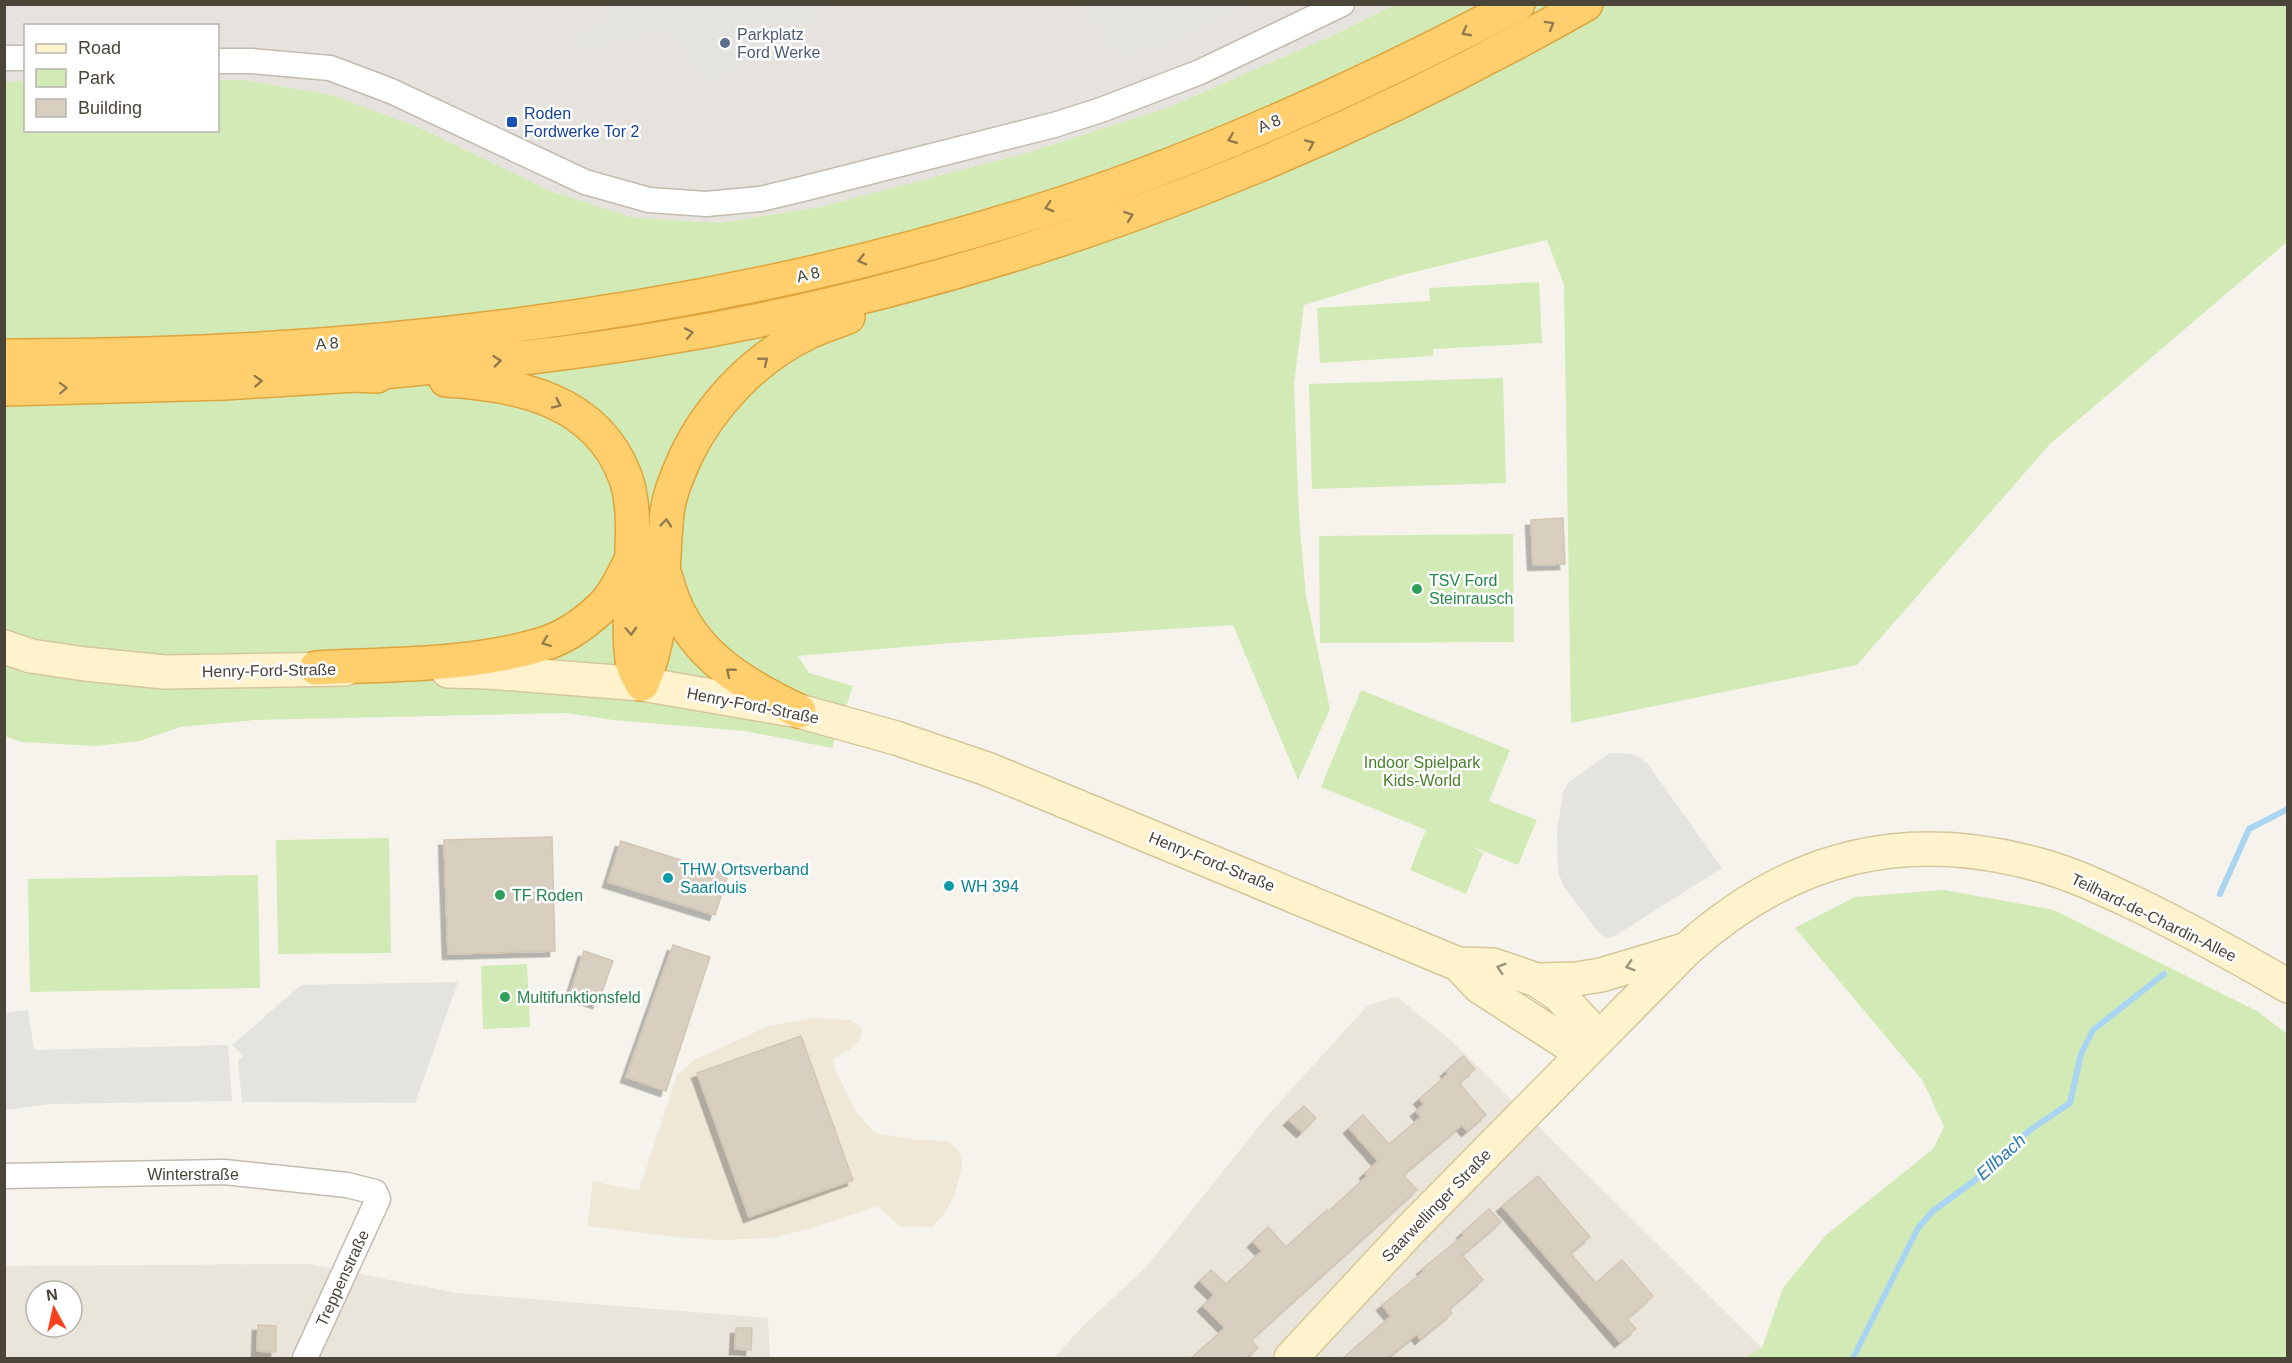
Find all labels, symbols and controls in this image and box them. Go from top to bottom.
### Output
one-way arrow [1543,21,1554,32]
legend [24,24,219,132]
one-way arrow [1462,24,1473,36]
place label: Parkplatz Ford Werke [737,26,820,61]
marker: Parkplatz Ford Werke [718,36,732,50]
text: Road [78,38,121,58]
text: Park [78,68,116,88]
text: Building [78,98,142,118]
place label: Roden Fordwerke Tor 2 [524,105,639,140]
street label: A 8 [1255,111,1283,136]
marker: Roden Fordwerke Tor 2 [505,115,519,129]
one-way arrow [1227,132,1238,144]
one-way arrow [1304,139,1315,151]
one-way arrow [1044,200,1055,212]
one-way arrow [1123,210,1134,223]
one-way arrow [857,253,867,266]
street label: A 8 [795,264,821,285]
one-way arrow [684,327,694,340]
street label: A 8 [315,334,339,353]
one-way arrow [492,355,501,368]
one-way arrow [757,358,768,369]
one-way arrow [253,375,262,388]
one-way arrow [58,382,67,394]
one-way arrow [550,396,561,408]
one-way arrow [659,519,672,528]
place label: TSV Ford Steinrausch [1429,572,1514,607]
marker: TSV Ford Steinrausch [1410,582,1424,596]
one-way arrow [625,627,638,636]
one-way arrow [541,634,552,647]
street label: Henry-Ford-Straße [202,661,336,680]
one-way arrow [726,668,737,679]
street label: Henry-Ford-Straße [685,684,821,727]
park label: Indoor Spielpark Kids-World [1364,754,1481,789]
street label: Henry-Ford-Straße [1146,828,1277,895]
place label: THW Ortsverband Saarlouis [680,861,809,896]
street label: Teilhard-de-Chardin-Allee [2069,870,2239,965]
marker: THW Ortsverband Saarlouis [661,871,675,885]
place label: WH 394 [961,878,1019,895]
marker: WH 394 [942,879,956,893]
place label: TF Roden [512,887,583,904]
marker: TF Roden [493,888,507,902]
one-way arrow [1625,959,1636,971]
one-way arrow [1496,963,1507,975]
place label: Multifunktionsfeld [517,989,641,1006]
marker: Multifunktionsfeld [498,990,512,1004]
water label: Ellbach [1972,1130,2030,1184]
street label: Saarwellinger Straße [1378,1146,1494,1265]
street label: Winterstraße [147,1166,239,1183]
street label: Treppenstraße [313,1227,372,1329]
north arrow [24,1279,84,1339]
text: N [45,1285,59,1304]

